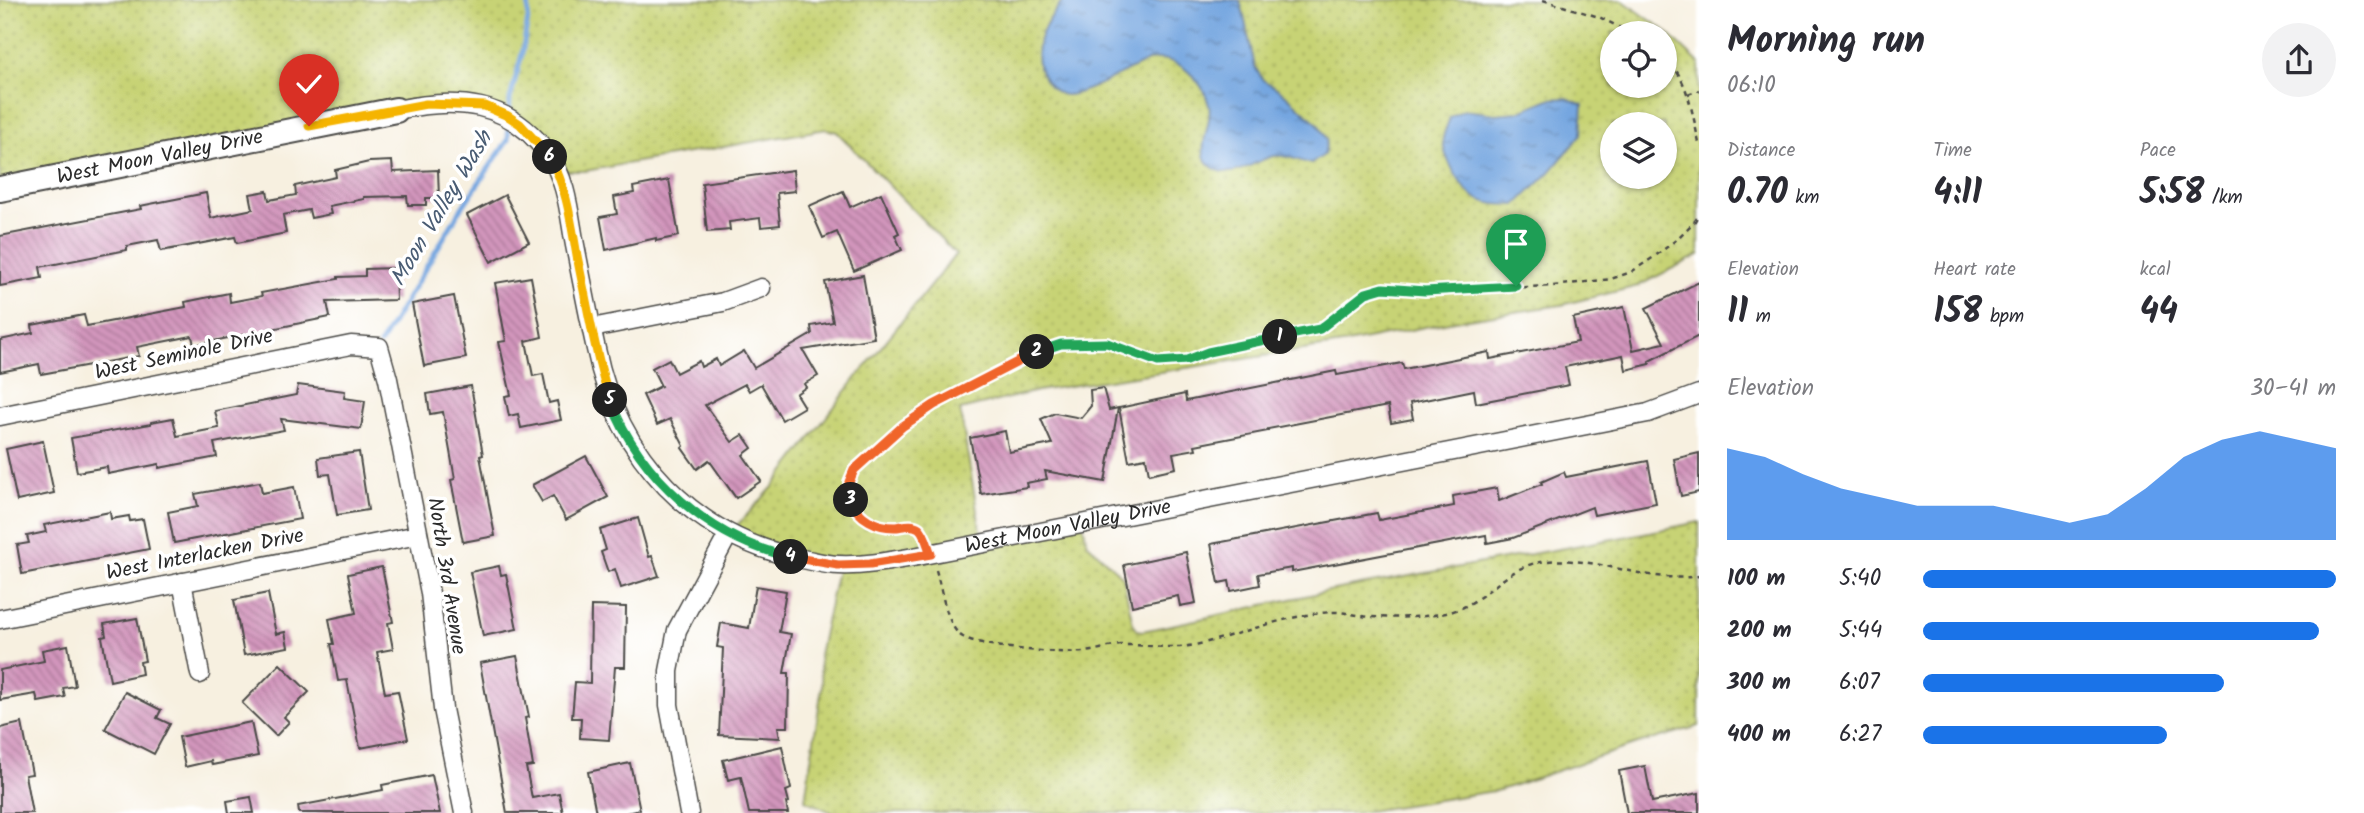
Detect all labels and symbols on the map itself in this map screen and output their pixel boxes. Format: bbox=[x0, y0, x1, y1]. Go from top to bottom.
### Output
pin bbox=[279, 54, 339, 126]
street label: West Moon Valley Drive bbox=[54, 120, 266, 194]
water label: Moon Valley Wash bbox=[381, 123, 504, 294]
pin: 6 bbox=[532, 140, 568, 174]
pin bbox=[1486, 214, 1546, 286]
street label: West Seminole Drive bbox=[92, 320, 277, 390]
pin: 1 bbox=[1262, 320, 1298, 354]
pin: 2 bbox=[1020, 334, 1054, 370]
pin: 5 bbox=[592, 382, 628, 418]
pin: 3 bbox=[834, 482, 868, 518]
street label: West Moon Valley Drive bbox=[962, 490, 1174, 563]
street label: North 3rd Avenue bbox=[417, 495, 475, 657]
street label: West Interlacken Drive bbox=[103, 520, 307, 590]
pin: 4 bbox=[774, 540, 808, 574]

